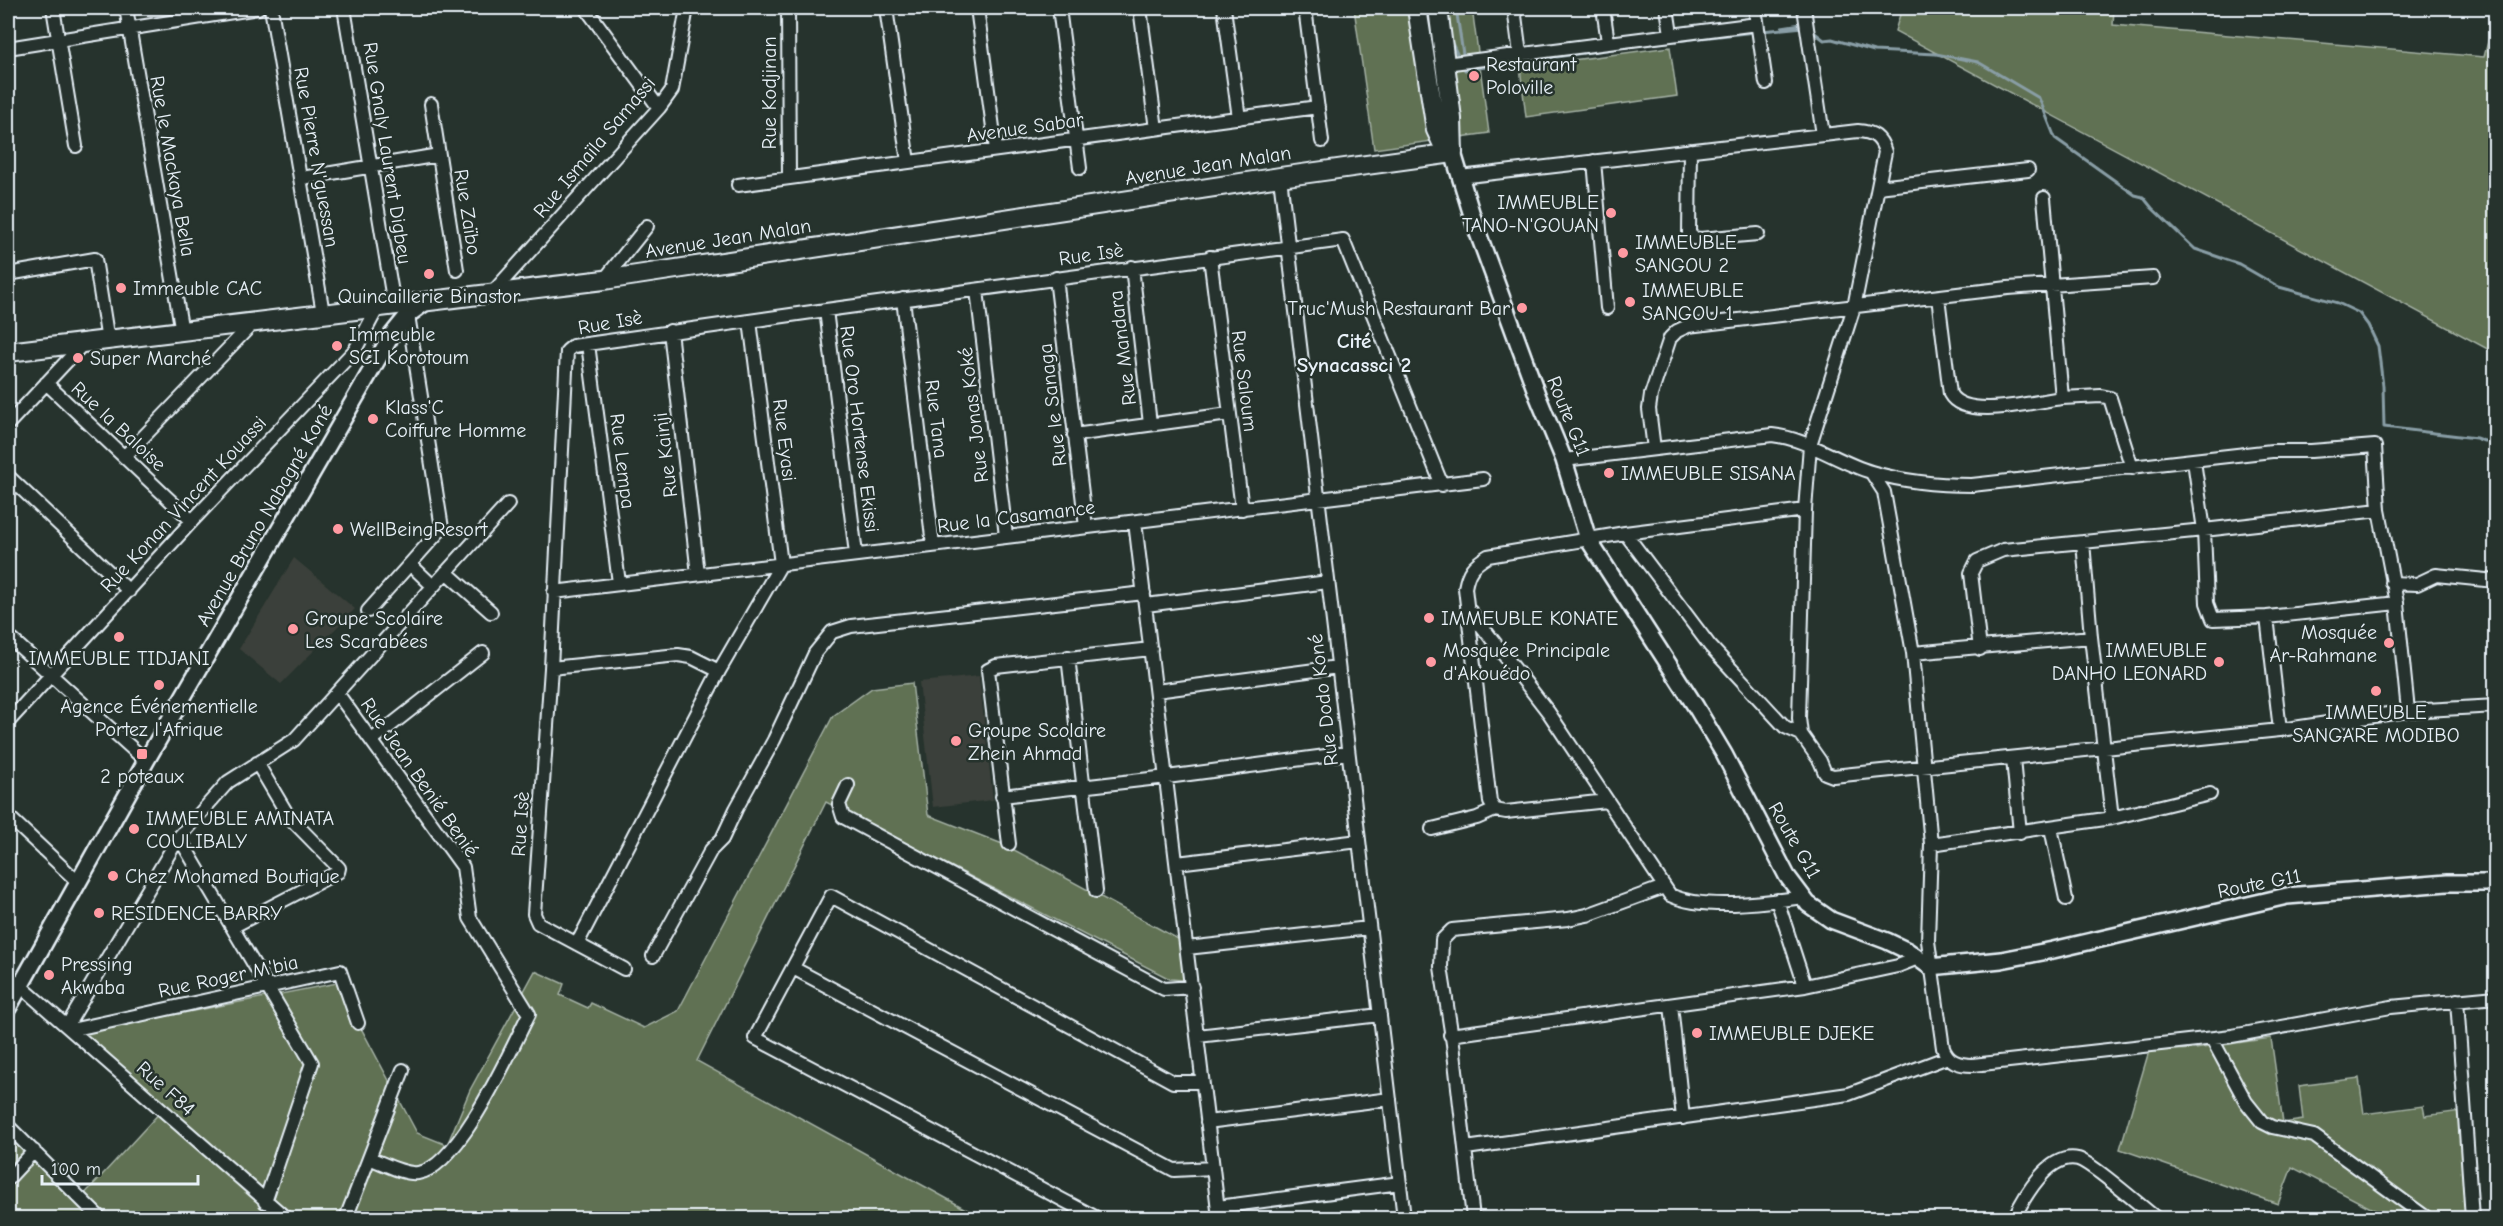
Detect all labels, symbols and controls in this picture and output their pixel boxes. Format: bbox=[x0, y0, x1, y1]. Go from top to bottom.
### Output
street label: Rue Kodjinan bbox=[758, 37, 781, 149]
street label: Rue Gnaly Laurent Digbeu bbox=[359, 40, 416, 266]
place label: Restaurant Poloville bbox=[1486, 53, 1578, 99]
street label: Rue Pierre N'guessan bbox=[289, 65, 344, 249]
marker: Restaurant Poloville bbox=[1467, 69, 1481, 83]
street label: Rue Ismaïla Samassi bbox=[529, 72, 660, 223]
street label: Rue le Mackaya Bella bbox=[145, 74, 200, 258]
street label: Avenue Sabar bbox=[965, 108, 1085, 147]
street label: Avenue Jean Malan bbox=[1123, 141, 1293, 190]
street label: Rue Zaïbo bbox=[449, 167, 486, 257]
place label: IMMEUBLE TANO-N'GOUAN bbox=[1462, 191, 1599, 237]
marker: IMMEUBLE TANO-N'GOUAN bbox=[1604, 206, 1618, 220]
street label: Avenue Jean Malan bbox=[643, 214, 813, 263]
place label: IMMEUBLE SANGOU 2 bbox=[1635, 231, 1737, 277]
street label: Rue Isè bbox=[1057, 239, 1125, 270]
marker: IMMEUBLE SANGOU 2 bbox=[1616, 246, 1630, 260]
marker: Quincaillerie Binastor bbox=[422, 267, 436, 281]
place label: Immeuble CAC bbox=[133, 277, 262, 300]
place label: IMMEUBLE SANGOU 1 bbox=[1642, 279, 1744, 325]
marker: Immeuble CAC bbox=[114, 281, 128, 295]
place label: Quincaillerie Binastor bbox=[338, 285, 520, 308]
street label: Rue Mandara bbox=[1104, 289, 1141, 407]
marker: IMMEUBLE SANGOU 1 bbox=[1623, 295, 1637, 309]
place label: Truc'Mush Restaurant Bar bbox=[1287, 297, 1510, 320]
marker: Truc'Mush Restaurant Bar bbox=[1515, 301, 1529, 315]
street label: Rue Isè bbox=[576, 306, 644, 339]
place label: Immeuble SCI Korotoum bbox=[349, 323, 469, 369]
street label: Rue Oro Hortense Ekissi bbox=[835, 324, 884, 534]
street label: Rue Saloum bbox=[1227, 329, 1262, 433]
district label: Cité Synacassci 2 bbox=[1297, 329, 1411, 377]
marker: Immeuble SCI Korotoum bbox=[330, 339, 344, 353]
street label: Rue le Sanaga bbox=[1034, 342, 1071, 468]
street label: Rue Jonas Koké bbox=[954, 346, 993, 484]
place label: Super Marché bbox=[90, 347, 211, 370]
marker: Super Marché bbox=[71, 351, 85, 365]
street label: Route G11 bbox=[1542, 373, 1595, 460]
street label: Rue la Baloise bbox=[67, 377, 171, 476]
street label: Rue Tana bbox=[920, 378, 953, 460]
place label: Klass'C Coiffure Homme bbox=[385, 396, 526, 442]
street label: Rue Eyasi bbox=[768, 398, 801, 483]
street label: Avenue Bruno Nabagné Koné bbox=[191, 400, 337, 630]
street label: Rue Konan Vincent Kouassi bbox=[96, 411, 271, 597]
street label: Rue Kainji bbox=[649, 411, 682, 499]
marker: Klass'C Coiffure Homme bbox=[366, 412, 380, 426]
street label: Rue Lempa bbox=[605, 412, 640, 510]
place label: IMMEUBLE SISANA bbox=[1621, 462, 1796, 485]
marker: IMMEUBLE SISANA bbox=[1602, 466, 1616, 480]
street label: Rue la Casamance bbox=[936, 495, 1096, 538]
place label: WellBeingResort bbox=[350, 518, 489, 541]
marker: WellBeingResort bbox=[331, 522, 345, 536]
place label: Groupe Scolaire Les Scarabées bbox=[305, 607, 443, 653]
place label: IMMEUBLE KONATE bbox=[1441, 607, 1618, 630]
marker: IMMEUBLE KONATE bbox=[1422, 611, 1436, 625]
place label: Mosquée Ar-Rahmane bbox=[2270, 621, 2377, 667]
marker: Groupe Scolaire Les Scarabées bbox=[286, 622, 300, 636]
marker: IMMEUBLE TIDJANI bbox=[112, 630, 126, 644]
street label: Rue Dodo Koné bbox=[1304, 633, 1343, 767]
marker: Mosquée Ar-Rahmane bbox=[2382, 636, 2396, 650]
place label: Mosquée Principale d'Akouédo bbox=[1443, 639, 1610, 685]
place label: IMMEUBLE DANHO LEONARD bbox=[2052, 639, 2207, 685]
place label: IMMEUBLE TIDJANI bbox=[29, 647, 210, 670]
marker: Mosquée Principale d'Akouédo bbox=[1424, 655, 1438, 669]
marker: IMMEUBLE DANHO LEONARD bbox=[2212, 655, 2226, 669]
marker: Agence Événementielle Portez l'Afrique bbox=[152, 678, 166, 692]
marker: IMMEUBLE SANGARE MODIBO bbox=[2369, 684, 2383, 698]
street label: Rue Jean Benié Benié bbox=[356, 693, 483, 861]
place label: Agence Événementielle Portez l'Afrique bbox=[60, 695, 258, 741]
place label: IMMEUBLE SANGARE MODIBO bbox=[2292, 701, 2460, 747]
place label: Groupe Scolaire Zhein Ahmad bbox=[968, 719, 1106, 765]
marker: Groupe Scolaire Zhein Ahmad bbox=[949, 734, 963, 748]
marker: 2 poteaux bbox=[135, 747, 149, 761]
place label: 2 poteaux bbox=[100, 765, 184, 788]
street label: Rue Isè bbox=[507, 791, 534, 857]
street label: Route G11 bbox=[1763, 798, 1826, 883]
place label: IMMEUBLE AMINATA COULIBALY bbox=[146, 807, 335, 853]
marker: IMMEUBLE AMINATA COULIBALY bbox=[127, 822, 141, 836]
street label: Route G11 bbox=[2215, 864, 2303, 903]
place label: Chez Mohamed Boutique bbox=[125, 865, 340, 888]
marker: Chez Mohamed Boutique bbox=[106, 869, 120, 883]
place label: RESIDENCE BARRY bbox=[111, 902, 283, 925]
marker: RESIDENCE BARRY bbox=[92, 906, 106, 920]
street label: Rue Roger M'bia bbox=[156, 950, 300, 1003]
place label: Pressing Akwaba bbox=[61, 953, 133, 999]
marker: Pressing Akwaba bbox=[42, 968, 56, 982]
place label: IMMEUBLE DJEKE bbox=[1709, 1022, 1874, 1045]
marker: IMMEUBLE DJEKE bbox=[1690, 1026, 1704, 1040]
street label: Rue F84 bbox=[132, 1056, 200, 1120]
scale bar bbox=[42, 1148, 198, 1186]
text: 100 m bbox=[51, 1159, 101, 1180]

